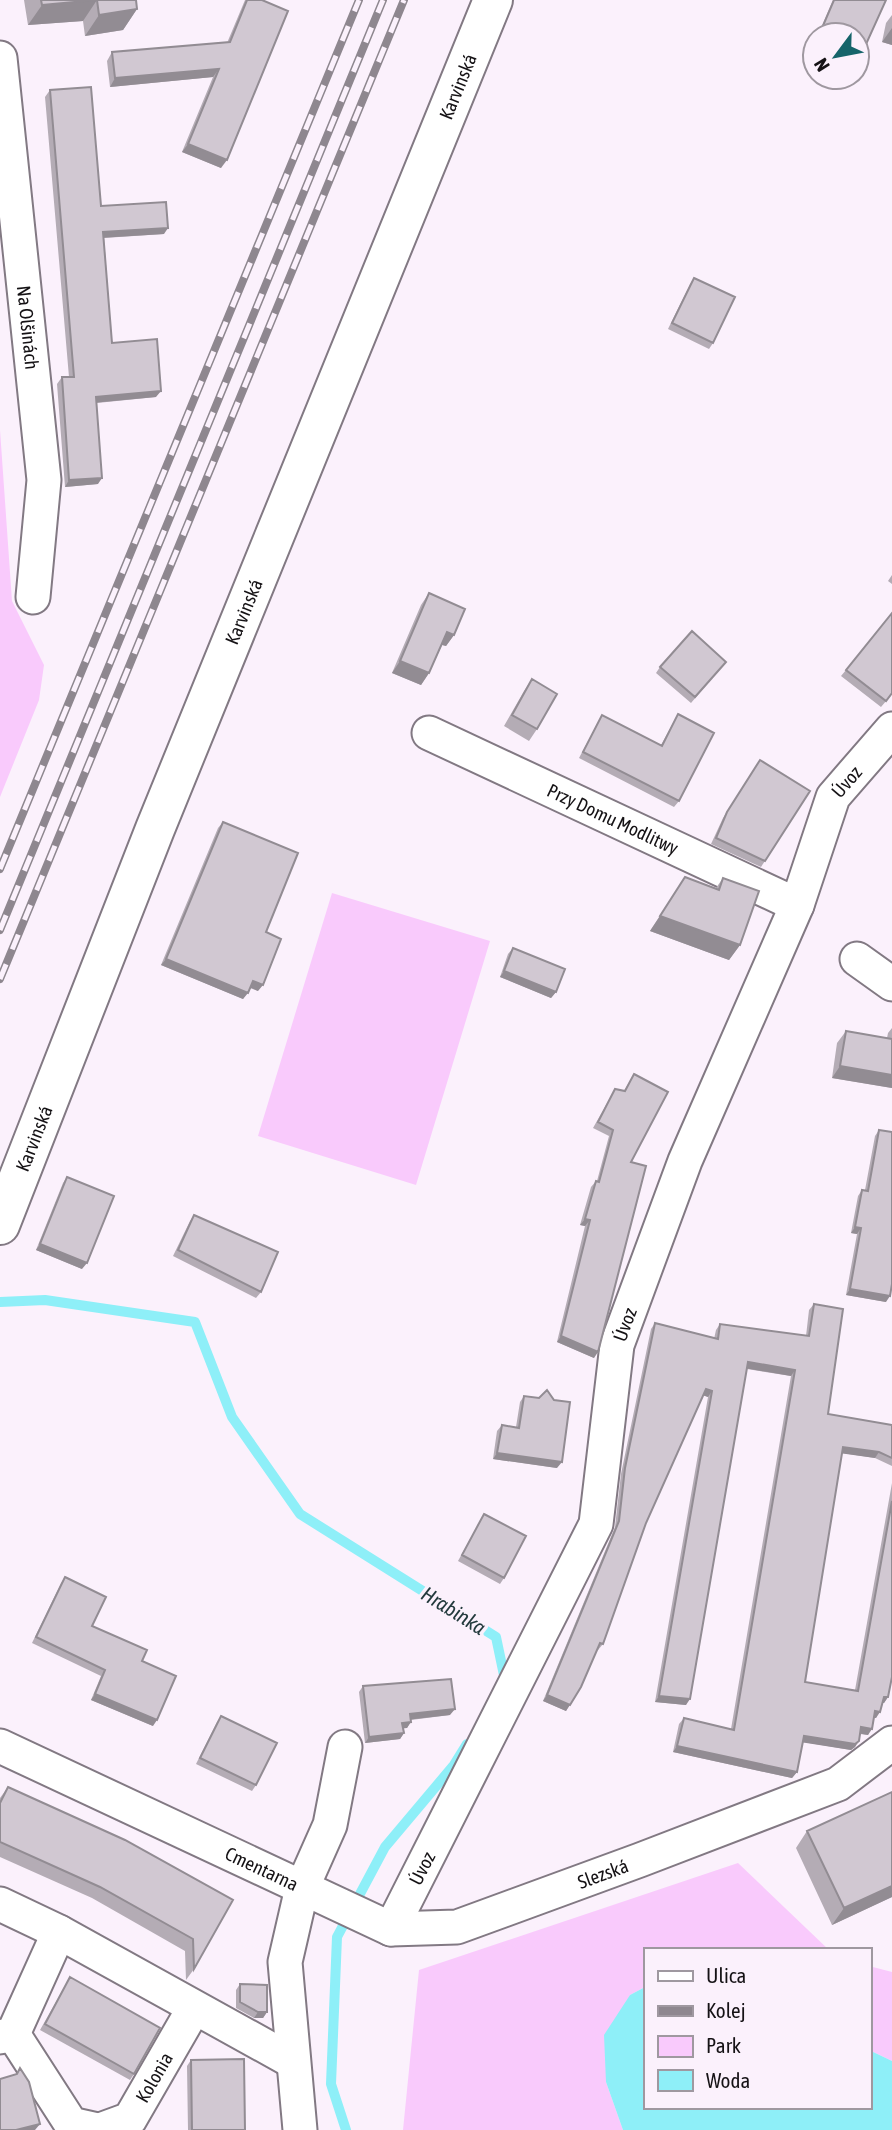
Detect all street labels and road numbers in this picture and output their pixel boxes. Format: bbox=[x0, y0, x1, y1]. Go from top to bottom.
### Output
street label: Karvinská bbox=[435, 51, 481, 123]
street label: Na Olšinách bbox=[13, 285, 43, 371]
street label: Karvinská bbox=[220, 576, 267, 648]
street label: Úvoz bbox=[827, 761, 866, 802]
street label: Przy Domu Modlitwy bbox=[544, 779, 682, 859]
street label: Karvinská bbox=[11, 1102, 57, 1174]
street label: Úvoz bbox=[608, 1304, 641, 1344]
street label: Cmentarna bbox=[222, 1842, 302, 1895]
street label: Úvoz bbox=[404, 1848, 439, 1889]
street label: Slezská bbox=[574, 1854, 631, 1893]
street label: Kolonia bbox=[131, 2048, 177, 2106]

